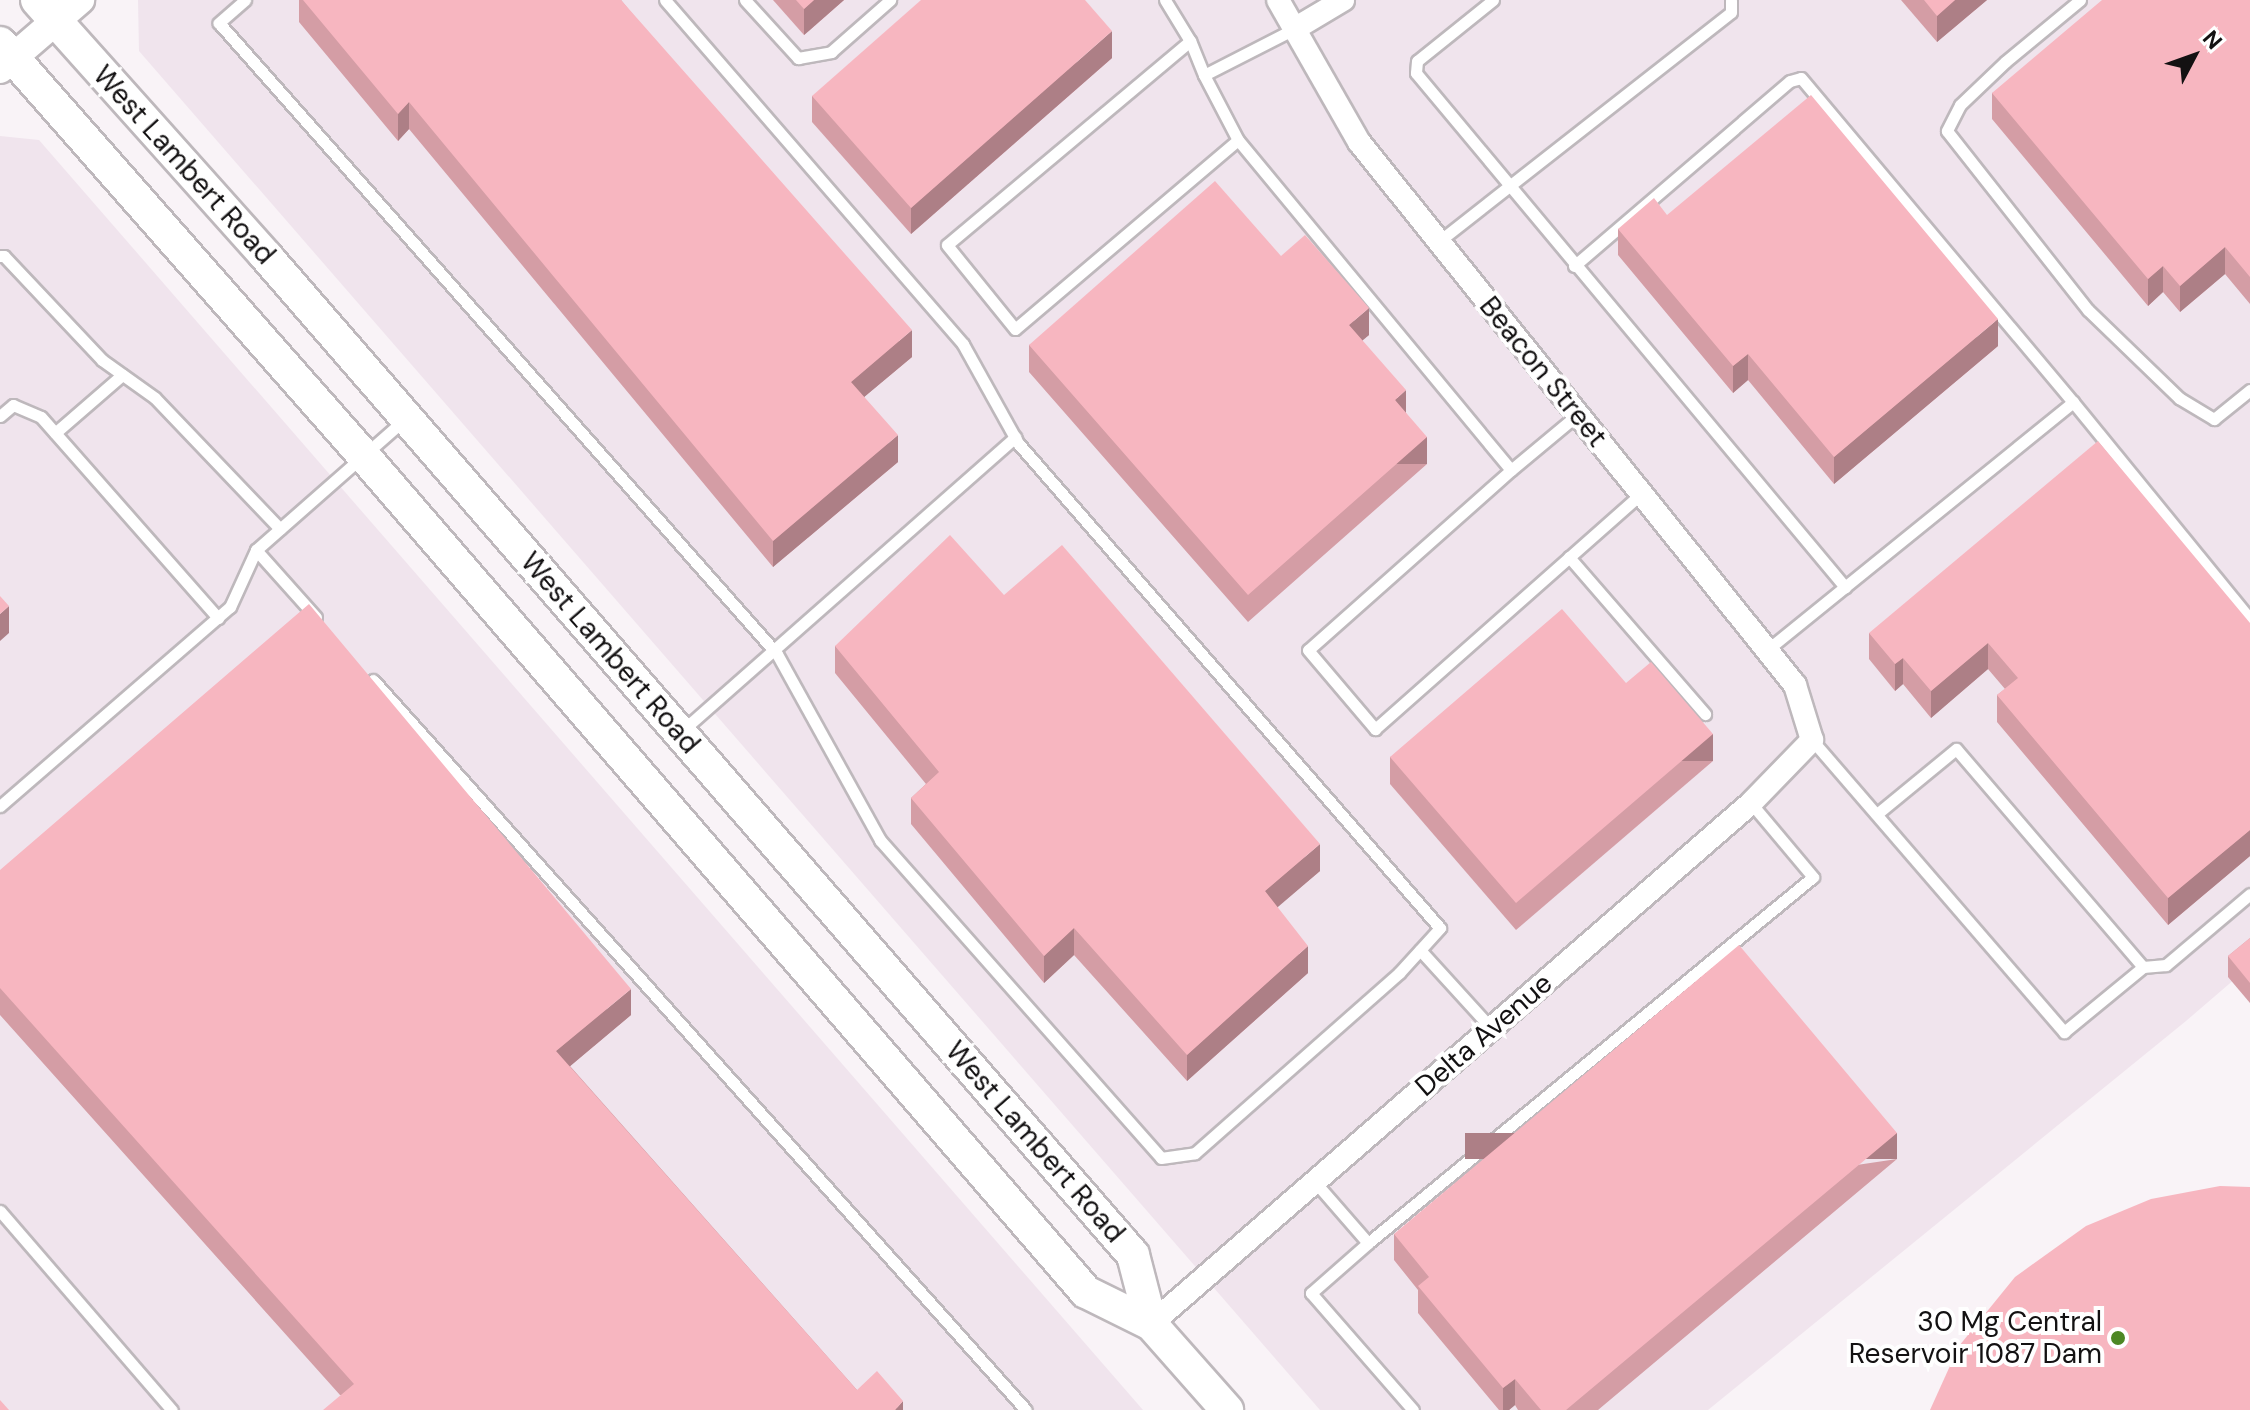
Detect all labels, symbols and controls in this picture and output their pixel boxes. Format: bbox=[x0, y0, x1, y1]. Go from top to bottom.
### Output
north arrow bbox=[2154, 16, 2234, 96]
text: N bbox=[2196, 24, 2229, 55]
street label: West Lambert Road bbox=[86, 59, 282, 271]
street label: Beacon Street bbox=[1472, 290, 1614, 454]
street label: West Lambert Road bbox=[513, 545, 707, 761]
street label: Delta Avenue bbox=[1409, 966, 1559, 1104]
street label: West Lambert Road bbox=[938, 1034, 1132, 1250]
place label: 30 Mg Central Reservoir 1087 Dam bbox=[1849, 1305, 2102, 1371]
marker: 30 Mg Central Reservoir 1087 Dam bbox=[2109, 1329, 2127, 1347]

